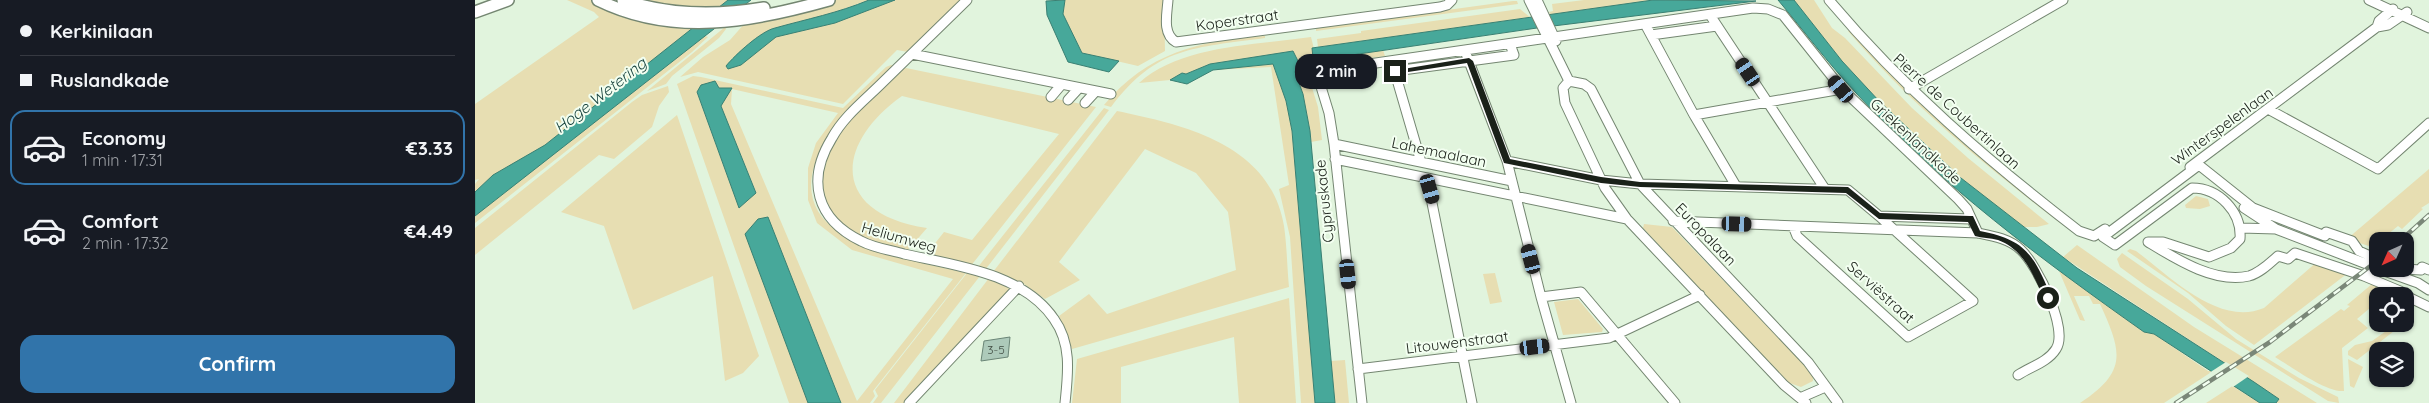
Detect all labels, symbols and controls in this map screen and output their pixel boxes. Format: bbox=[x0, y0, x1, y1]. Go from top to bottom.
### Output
street label: Koperstraat bbox=[1194, 5, 1280, 35]
text: Kerkinilaan bbox=[50, 19, 153, 43]
street label: Pierre de Coubertinlaan bbox=[1890, 49, 2024, 173]
water label: Hoge Wetering bbox=[550, 52, 651, 137]
callout: 2 min bbox=[1295, 54, 1377, 88]
car bbox=[1733, 55, 1762, 89]
route end bbox=[1384, 60, 1406, 82]
text: 2 min bbox=[1315, 61, 1357, 81]
text: Ruslandkade bbox=[50, 68, 169, 92]
car bbox=[1825, 73, 1856, 105]
street label: Winterspelenlaan bbox=[2167, 83, 2277, 169]
street label: Griekenlandkade bbox=[1866, 94, 1966, 188]
icon: car bbox=[22, 125, 67, 170]
text: Economy bbox=[82, 126, 166, 150]
street label: Lahemaalaan bbox=[1390, 133, 1488, 171]
text: €3.33 bbox=[406, 136, 453, 160]
text: 1 min · 17:31 bbox=[82, 150, 163, 170]
street label: Cypruskade bbox=[1310, 159, 1338, 243]
car bbox=[1418, 173, 1441, 205]
street label: Europalaan bbox=[1671, 199, 1741, 269]
icon: car bbox=[22, 208, 67, 253]
text: Comfort bbox=[82, 209, 159, 233]
car bbox=[1721, 216, 1752, 232]
street label: Heliumweg bbox=[859, 217, 939, 257]
text: €4.49 bbox=[404, 219, 453, 243]
north arrow bbox=[2369, 232, 2414, 278]
map controls bbox=[2369, 232, 2414, 387]
text: 2 min · 17:32 bbox=[82, 233, 169, 253]
car bbox=[1519, 243, 1542, 275]
street label: Serviëstraat bbox=[1843, 257, 1919, 327]
car bbox=[1338, 258, 1357, 290]
route start bbox=[2037, 287, 2059, 309]
button: locate bbox=[2369, 287, 2414, 332]
street label: Litouwenstraat bbox=[1405, 326, 1509, 358]
button: Confirm bbox=[20, 335, 455, 393]
car bbox=[1519, 338, 1550, 356]
house number: 3-5 bbox=[987, 342, 1005, 357]
button: layers bbox=[2369, 342, 2414, 387]

